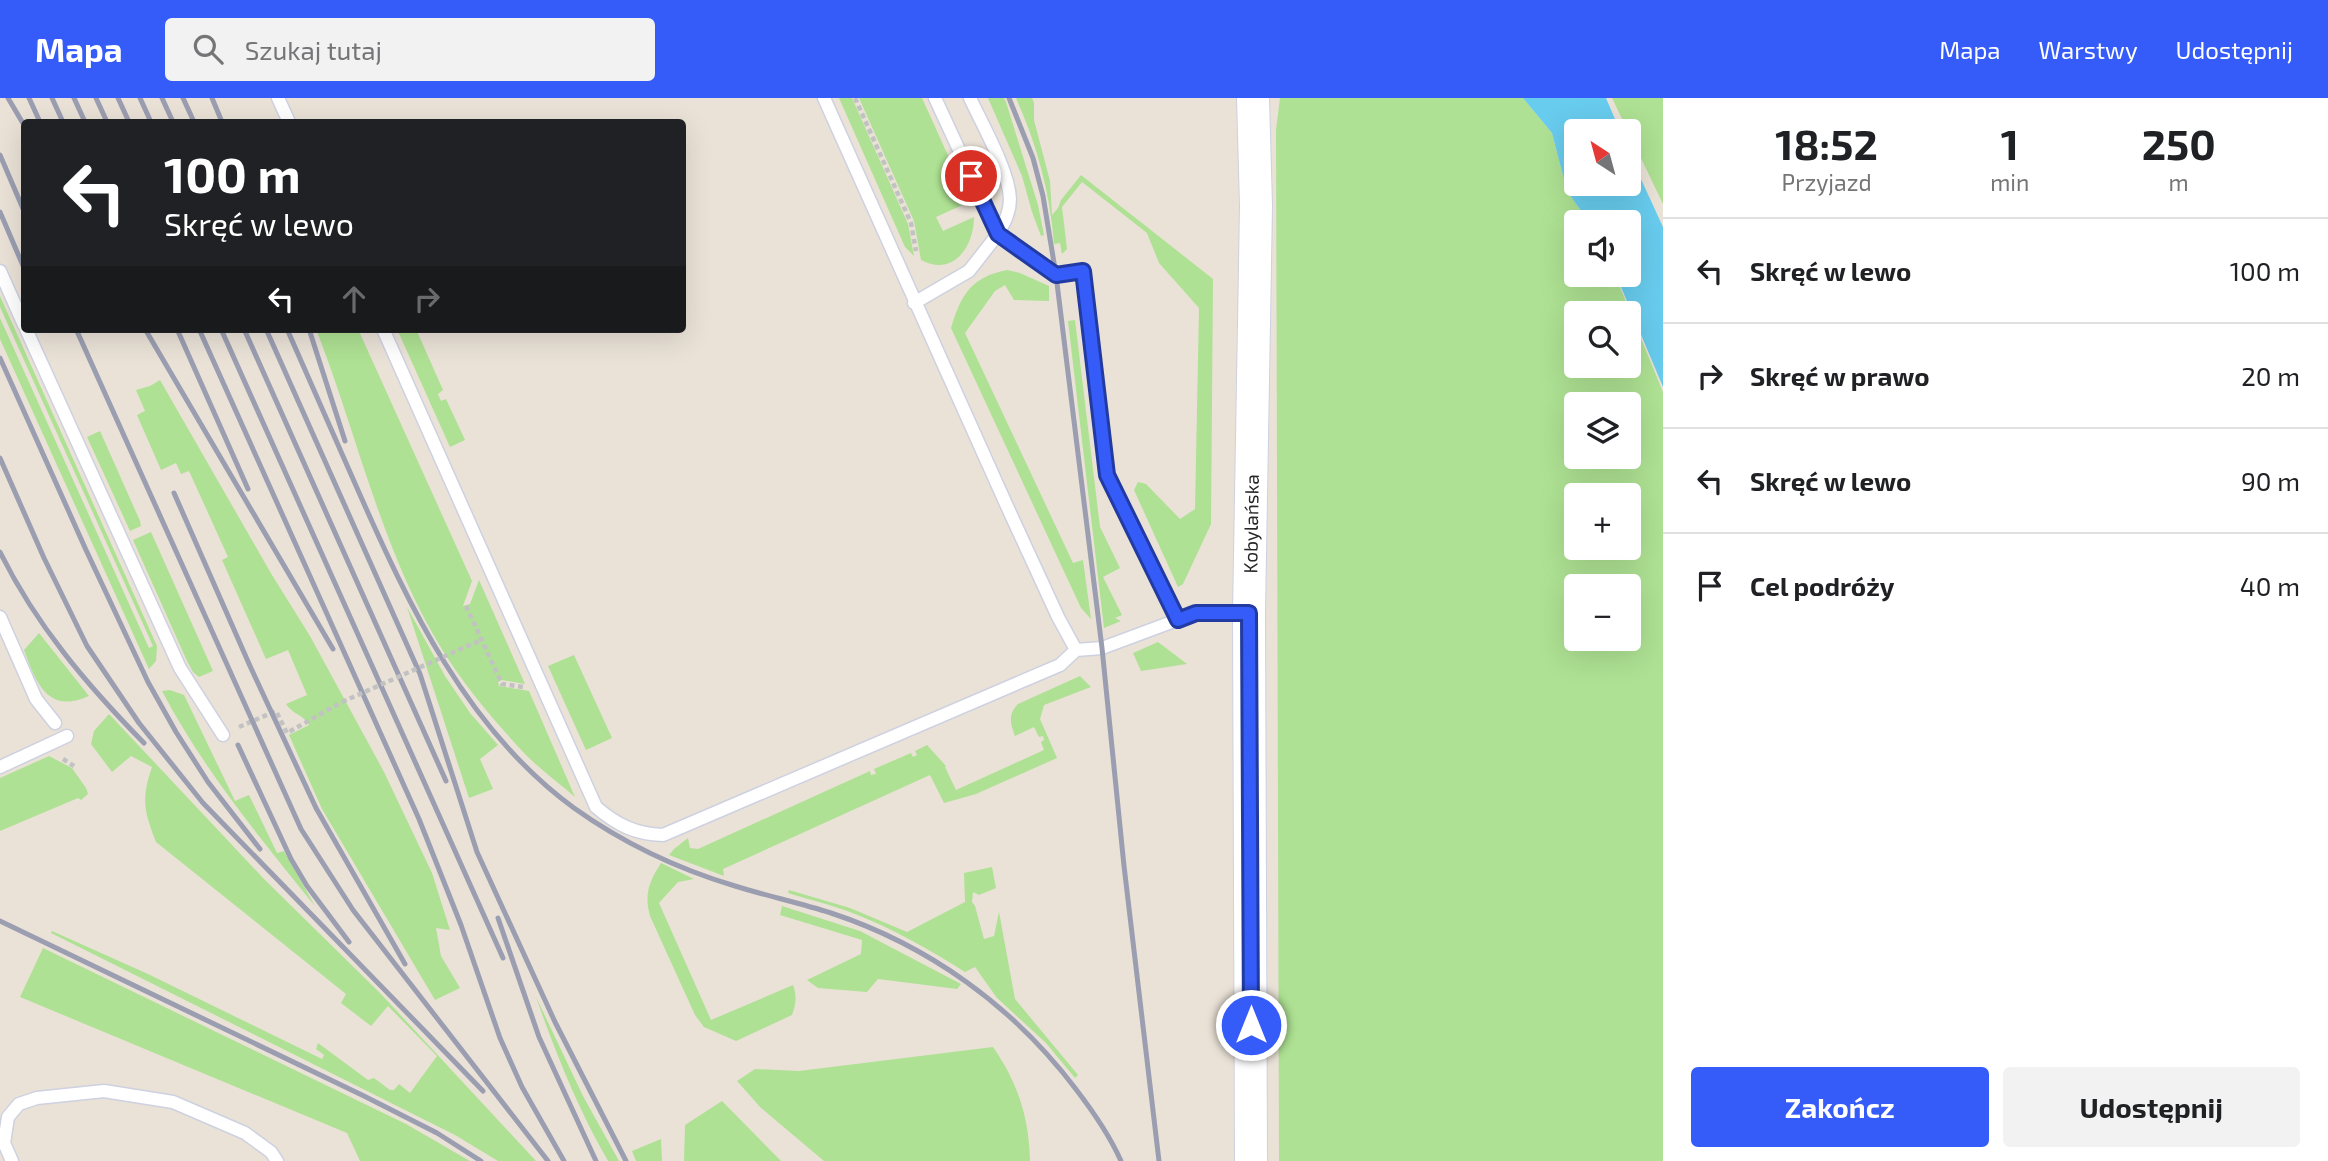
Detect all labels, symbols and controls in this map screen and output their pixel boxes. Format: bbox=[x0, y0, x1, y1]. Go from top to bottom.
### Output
search box bbox=[165, 18, 655, 81]
text: Mapa bbox=[35, 29, 123, 69]
icon: search bbox=[189, 30, 227, 68]
text: Szukaj tutaj bbox=[245, 34, 382, 65]
text: Mapa bbox=[1939, 35, 2001, 64]
text: Warstwy bbox=[2039, 35, 2138, 64]
text: Udostępnij bbox=[2176, 35, 2293, 64]
text: 18:52 bbox=[1775, 118, 1878, 168]
text: 1 bbox=[2001, 118, 2019, 168]
text: 250 bbox=[2142, 118, 2216, 168]
north arrow bbox=[1564, 119, 1642, 196]
map controls bbox=[1564, 119, 1641, 651]
text: 100 m bbox=[164, 144, 301, 203]
pin bbox=[941, 146, 1001, 206]
icon: left bbox=[49, 147, 140, 238]
icon: arrive bbox=[952, 157, 990, 195]
text: Przyjazd bbox=[1782, 168, 1872, 196]
text: min bbox=[1990, 168, 2029, 196]
text: m bbox=[2169, 168, 2189, 196]
text: Skręć w lewo bbox=[164, 204, 354, 242]
button: sound bbox=[1564, 210, 1641, 287]
icon: left bbox=[1691, 252, 1729, 290]
text: Skręć w lewo bbox=[1750, 255, 1911, 286]
text: 100 m bbox=[2230, 255, 2300, 286]
icon: left bbox=[262, 280, 300, 318]
icon: ahead bbox=[335, 280, 373, 318]
icon: right bbox=[408, 280, 446, 318]
button: search bbox=[1564, 301, 1641, 378]
icon: right bbox=[1691, 357, 1729, 395]
text: Skręć w prawo bbox=[1750, 360, 1930, 391]
text: 20 m bbox=[2241, 360, 2300, 391]
button: layers bbox=[1564, 392, 1641, 469]
icon: left bbox=[1691, 462, 1729, 500]
text: Skręć w lewo bbox=[1750, 465, 1911, 496]
text: 90 m bbox=[2241, 465, 2300, 496]
street label: Kobylańska bbox=[1238, 474, 1263, 574]
button: + bbox=[1564, 483, 1641, 560]
icon: arrive bbox=[1691, 567, 1729, 605]
text: Cel podróży bbox=[1750, 570, 1895, 601]
text: 40 m bbox=[2240, 570, 2300, 601]
button: − bbox=[1564, 574, 1641, 651]
position arrow bbox=[1214, 988, 1288, 1062]
button: Zakończ bbox=[1691, 1067, 1989, 1147]
button: Udostępnij bbox=[2003, 1067, 2300, 1147]

